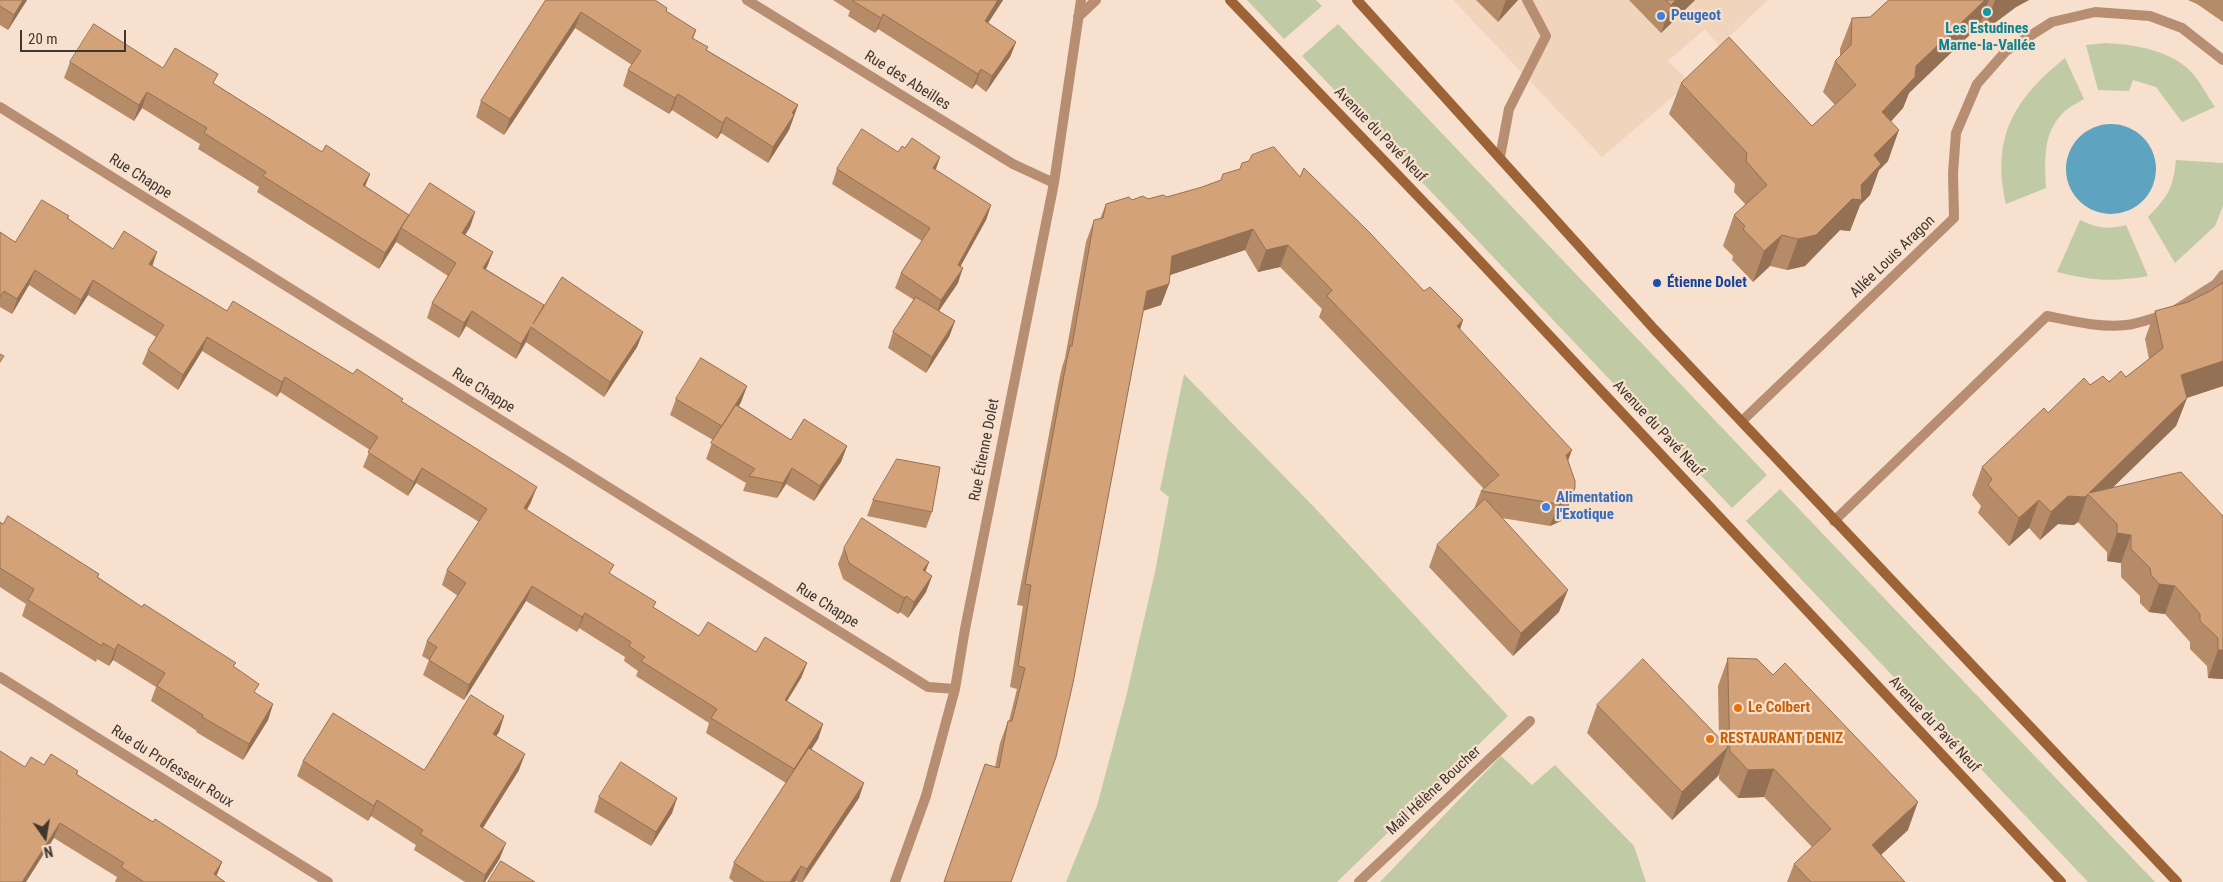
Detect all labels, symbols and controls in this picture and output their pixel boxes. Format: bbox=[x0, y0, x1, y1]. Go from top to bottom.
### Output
marker: Les Estudines Marne-la-Vallée bbox=[1981, 6, 1993, 18]
place label: Peugeot bbox=[1671, 7, 1721, 25]
marker: Peugeot bbox=[1655, 10, 1667, 22]
scale bar bbox=[22, 20, 129, 52]
place label: Les Estudines Marne-la-Vallée bbox=[1939, 20, 2035, 55]
text: 20 m bbox=[28, 30, 58, 48]
street label: Rue des Abeilles bbox=[861, 47, 953, 115]
street label: Avenue du Pavé Neuf bbox=[1330, 84, 1430, 186]
street label: Rue Chappe bbox=[105, 151, 175, 203]
street label: Allée Louis Aragon bbox=[1847, 212, 1939, 302]
place label: Étienne Dolet bbox=[1667, 274, 1747, 292]
marker: Étienne Dolet bbox=[1651, 277, 1663, 289]
street label: Rue Chappe bbox=[448, 365, 518, 417]
street label: Avenue du Pavé Neuf bbox=[1609, 377, 1707, 481]
street label: Rue Étienne Dolet bbox=[966, 397, 1004, 503]
place label: Alimentation l'Exotique bbox=[1556, 489, 1633, 524]
marker: Alimentation l'Exotique bbox=[1540, 501, 1552, 513]
street label: Rue Chappe bbox=[792, 580, 862, 632]
street label: Avenue du Pavé Neuf bbox=[1885, 673, 1983, 777]
place label: Le Colbert bbox=[1748, 699, 1810, 717]
marker: Le Colbert bbox=[1732, 702, 1744, 714]
street label: Rue du Professeur Roux bbox=[107, 722, 237, 812]
place label: RESTAURANT DENIZ bbox=[1720, 730, 1843, 748]
marker: RESTAURANT DENIZ bbox=[1704, 733, 1716, 745]
street label: Mail Hélène Boucher bbox=[1383, 743, 1485, 839]
north arrow bbox=[20, 812, 70, 862]
text: N bbox=[42, 843, 54, 860]

